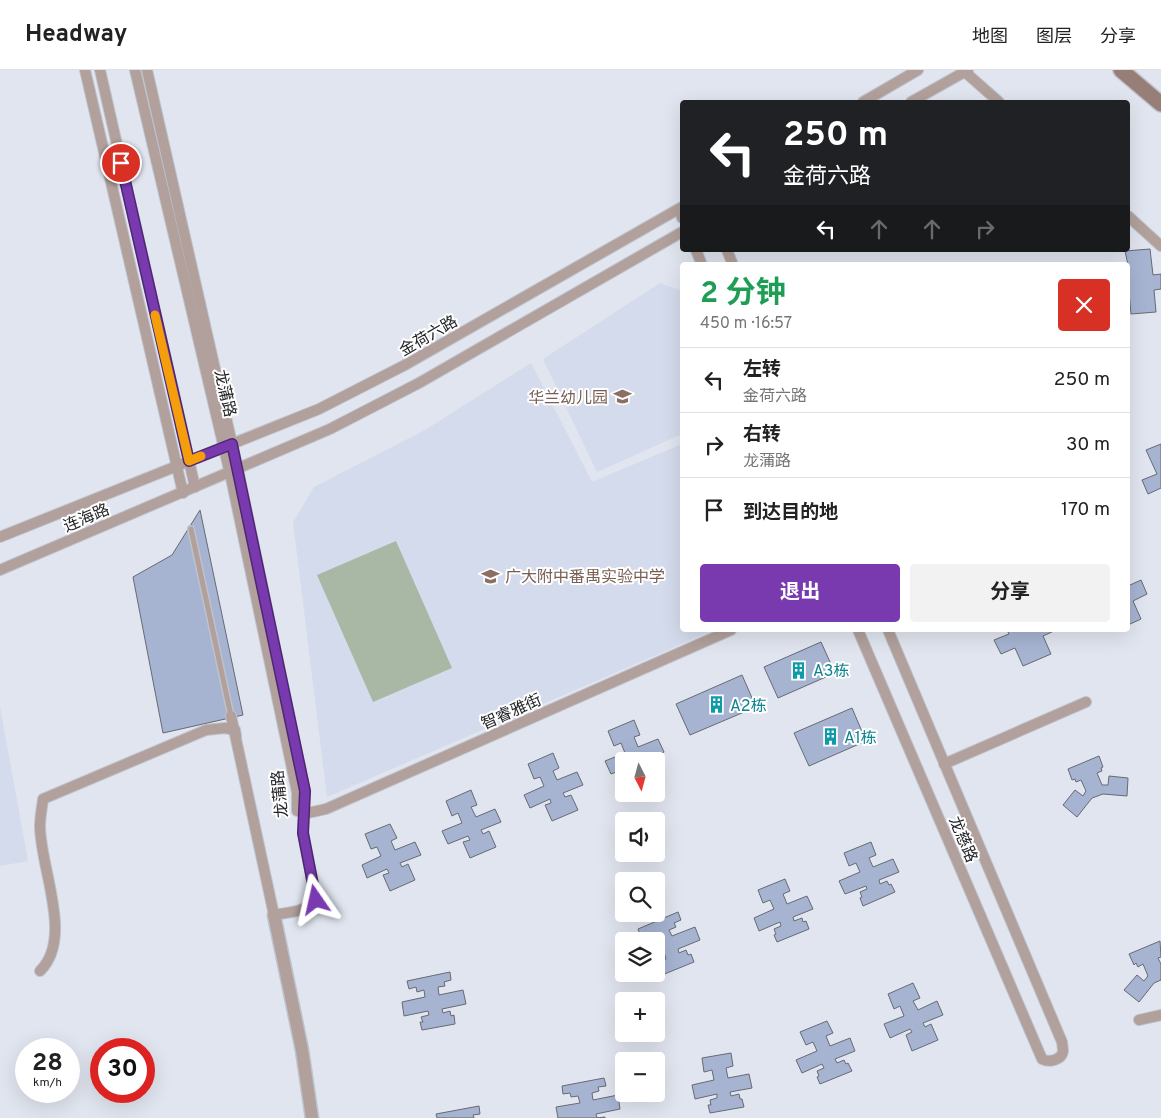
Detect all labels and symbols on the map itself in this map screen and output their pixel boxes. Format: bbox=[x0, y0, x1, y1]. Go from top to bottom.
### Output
pin bbox=[100, 142, 142, 184]
street label: 金荷六路 bbox=[396, 312, 462, 361]
street label: 龙蒲路 bbox=[209, 368, 239, 419]
school or university icon: 华兰幼儿园 bbox=[612, 387, 632, 407]
place label: 华兰幼儿园 bbox=[528, 389, 608, 409]
street label: 连海路 bbox=[61, 500, 113, 537]
school or university icon: 广大附中番禺实验中学 bbox=[481, 566, 501, 586]
place label: 广大附中番禺实验中学 bbox=[505, 568, 665, 588]
building icon: A3栋 bbox=[789, 660, 809, 680]
place label: A3栋 bbox=[813, 662, 850, 682]
street label: 智睿雅街 bbox=[479, 691, 545, 735]
building icon: A2栋 bbox=[706, 695, 726, 715]
place label: A2栋 bbox=[730, 697, 767, 717]
building icon: A1栋 bbox=[820, 727, 840, 747]
place label: A1栋 bbox=[844, 729, 877, 749]
north arrow bbox=[615, 752, 665, 802]
street label: 龙蒲路 bbox=[269, 769, 293, 819]
street label: 龙慈路 bbox=[944, 814, 981, 866]
position arrow bbox=[289, 873, 341, 925]
speed limit sign: 30 bbox=[90, 1038, 155, 1103]

